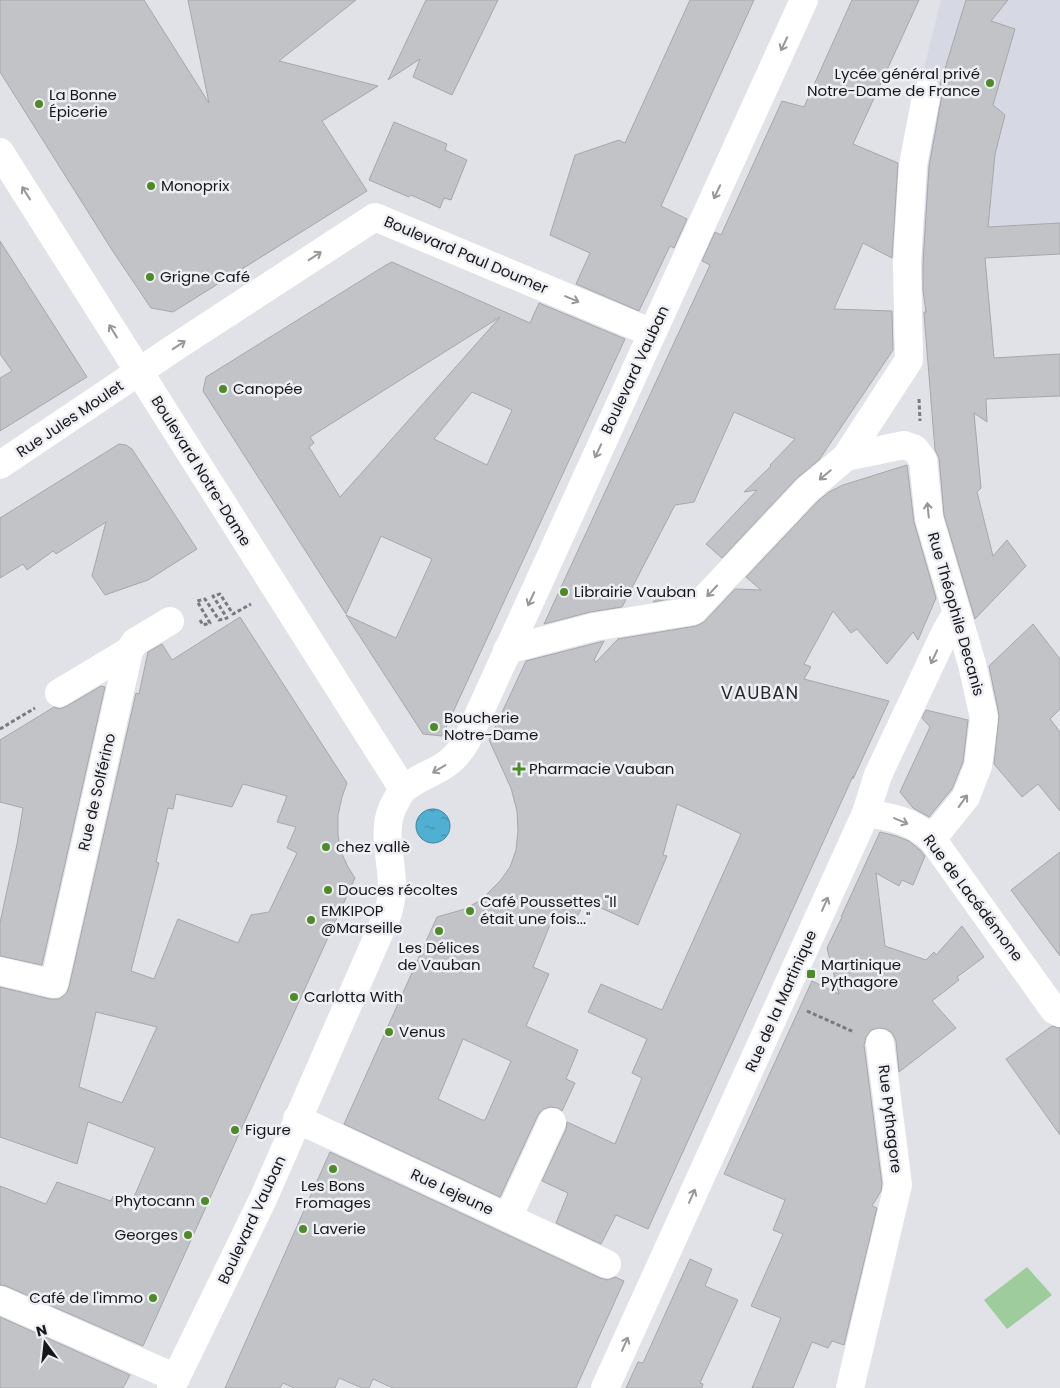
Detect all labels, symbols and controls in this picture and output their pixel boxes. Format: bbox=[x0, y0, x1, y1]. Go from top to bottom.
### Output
one-way arrow bbox=[779, 36, 789, 51]
place label: Lycée général privé Notre-Dame de France bbox=[807, 63, 980, 101]
marker: Lycée général privé Notre-Dame de France bbox=[984, 77, 996, 89]
place label: La Bonne Épicerie bbox=[49, 84, 117, 122]
marker: La Bonne Épicerie bbox=[33, 98, 45, 110]
place label: Monoprix bbox=[161, 175, 229, 196]
marker: Monoprix bbox=[145, 180, 157, 192]
one-way arrow bbox=[711, 184, 721, 199]
one-way arrow bbox=[21, 187, 31, 201]
street label: Boulevard Paul Doumer bbox=[381, 210, 552, 299]
one-way arrow bbox=[308, 251, 322, 261]
place label: Grigne Café bbox=[160, 266, 250, 287]
marker: Grigne Café bbox=[144, 271, 156, 283]
one-way arrow bbox=[564, 295, 579, 305]
street label: Boulevard Vauban bbox=[596, 302, 674, 437]
one-way arrow bbox=[108, 324, 118, 338]
one-way arrow bbox=[172, 339, 186, 349]
street label: Rue Jules Moulet bbox=[12, 375, 127, 462]
place label: Canopée bbox=[233, 378, 303, 399]
marker: Canopée bbox=[217, 383, 229, 395]
street label: Boulevard Notre-Dame bbox=[146, 391, 256, 550]
one-way arrow bbox=[593, 443, 603, 458]
one-way arrow bbox=[818, 469, 831, 480]
one-way arrow bbox=[923, 502, 933, 518]
street label: Rue Théophile Decanis bbox=[923, 530, 990, 698]
place label: Librairie Vauban bbox=[574, 581, 696, 602]
one-way arrow bbox=[706, 585, 718, 598]
marker: Librairie Vauban bbox=[558, 586, 570, 598]
one-way arrow bbox=[525, 591, 535, 606]
one-way arrow bbox=[929, 649, 939, 664]
district label: VAUBAN bbox=[721, 680, 799, 705]
place label: Boucherie Notre-Dame bbox=[444, 707, 538, 745]
marker: Boucherie Notre-Dame bbox=[428, 721, 440, 733]
street label: Rue de Solférino bbox=[73, 731, 120, 853]
place label: Pharmacie Vauban bbox=[529, 758, 674, 779]
marker: Pharmacie Vauban bbox=[513, 763, 525, 775]
one-way arrow bbox=[432, 765, 446, 775]
one-way arrow bbox=[958, 794, 968, 808]
one-way arrow bbox=[893, 816, 908, 826]
street label: Rue de Lacédémone bbox=[919, 830, 1028, 965]
place label: chez vallè bbox=[336, 836, 410, 857]
marker: chez vallè bbox=[320, 841, 332, 853]
place label: Douces récoltes bbox=[338, 879, 458, 900]
marker: Douces récoltes bbox=[322, 884, 334, 896]
place label: Café Poussettes "Il était une fois..." bbox=[480, 891, 617, 929]
one-way arrow bbox=[820, 897, 830, 912]
place label: EMKIPOP @Marseille bbox=[321, 900, 402, 938]
marker: Café Poussettes "Il était une fois..." bbox=[464, 905, 476, 917]
marker: EMKIPOP @Marseille bbox=[305, 914, 317, 926]
marker: Les Délices de Vauban bbox=[433, 925, 445, 937]
street label: Rue de la Martinique bbox=[740, 926, 821, 1075]
place label: Les Délices de Vauban bbox=[397, 937, 481, 975]
place label: Martinique Pythagore bbox=[821, 954, 901, 992]
marker: Martinique Pythagore bbox=[805, 968, 817, 980]
place label: Carlotta With bbox=[304, 986, 403, 1007]
marker: Carlotta With bbox=[288, 991, 300, 1003]
place label: Venus bbox=[399, 1021, 446, 1042]
marker: Venus bbox=[383, 1026, 395, 1038]
street label: Rue Pythagore bbox=[873, 1064, 908, 1174]
place label: Figure bbox=[245, 1119, 291, 1140]
marker: Figure bbox=[229, 1124, 241, 1136]
street label: Boulevard Vauban bbox=[213, 1152, 291, 1287]
marker: Les Bons Fromages bbox=[327, 1163, 339, 1175]
street label: Rue Lejeune bbox=[407, 1163, 497, 1220]
place label: Les Bons Fromages bbox=[295, 1175, 371, 1213]
one-way arrow bbox=[688, 1189, 698, 1204]
place label: Phytocann bbox=[115, 1190, 195, 1211]
marker: Phytocann bbox=[199, 1195, 211, 1207]
place label: Laverie bbox=[313, 1218, 366, 1239]
marker: Laverie bbox=[297, 1223, 309, 1235]
place label: Georges bbox=[115, 1224, 178, 1245]
marker: Georges bbox=[182, 1229, 194, 1241]
place label: Café de l'immo bbox=[29, 1287, 143, 1308]
marker: Café de l'immo bbox=[147, 1292, 159, 1304]
north arrow bbox=[20, 1318, 70, 1368]
text: N bbox=[34, 1319, 49, 1341]
one-way arrow bbox=[620, 1337, 630, 1352]

